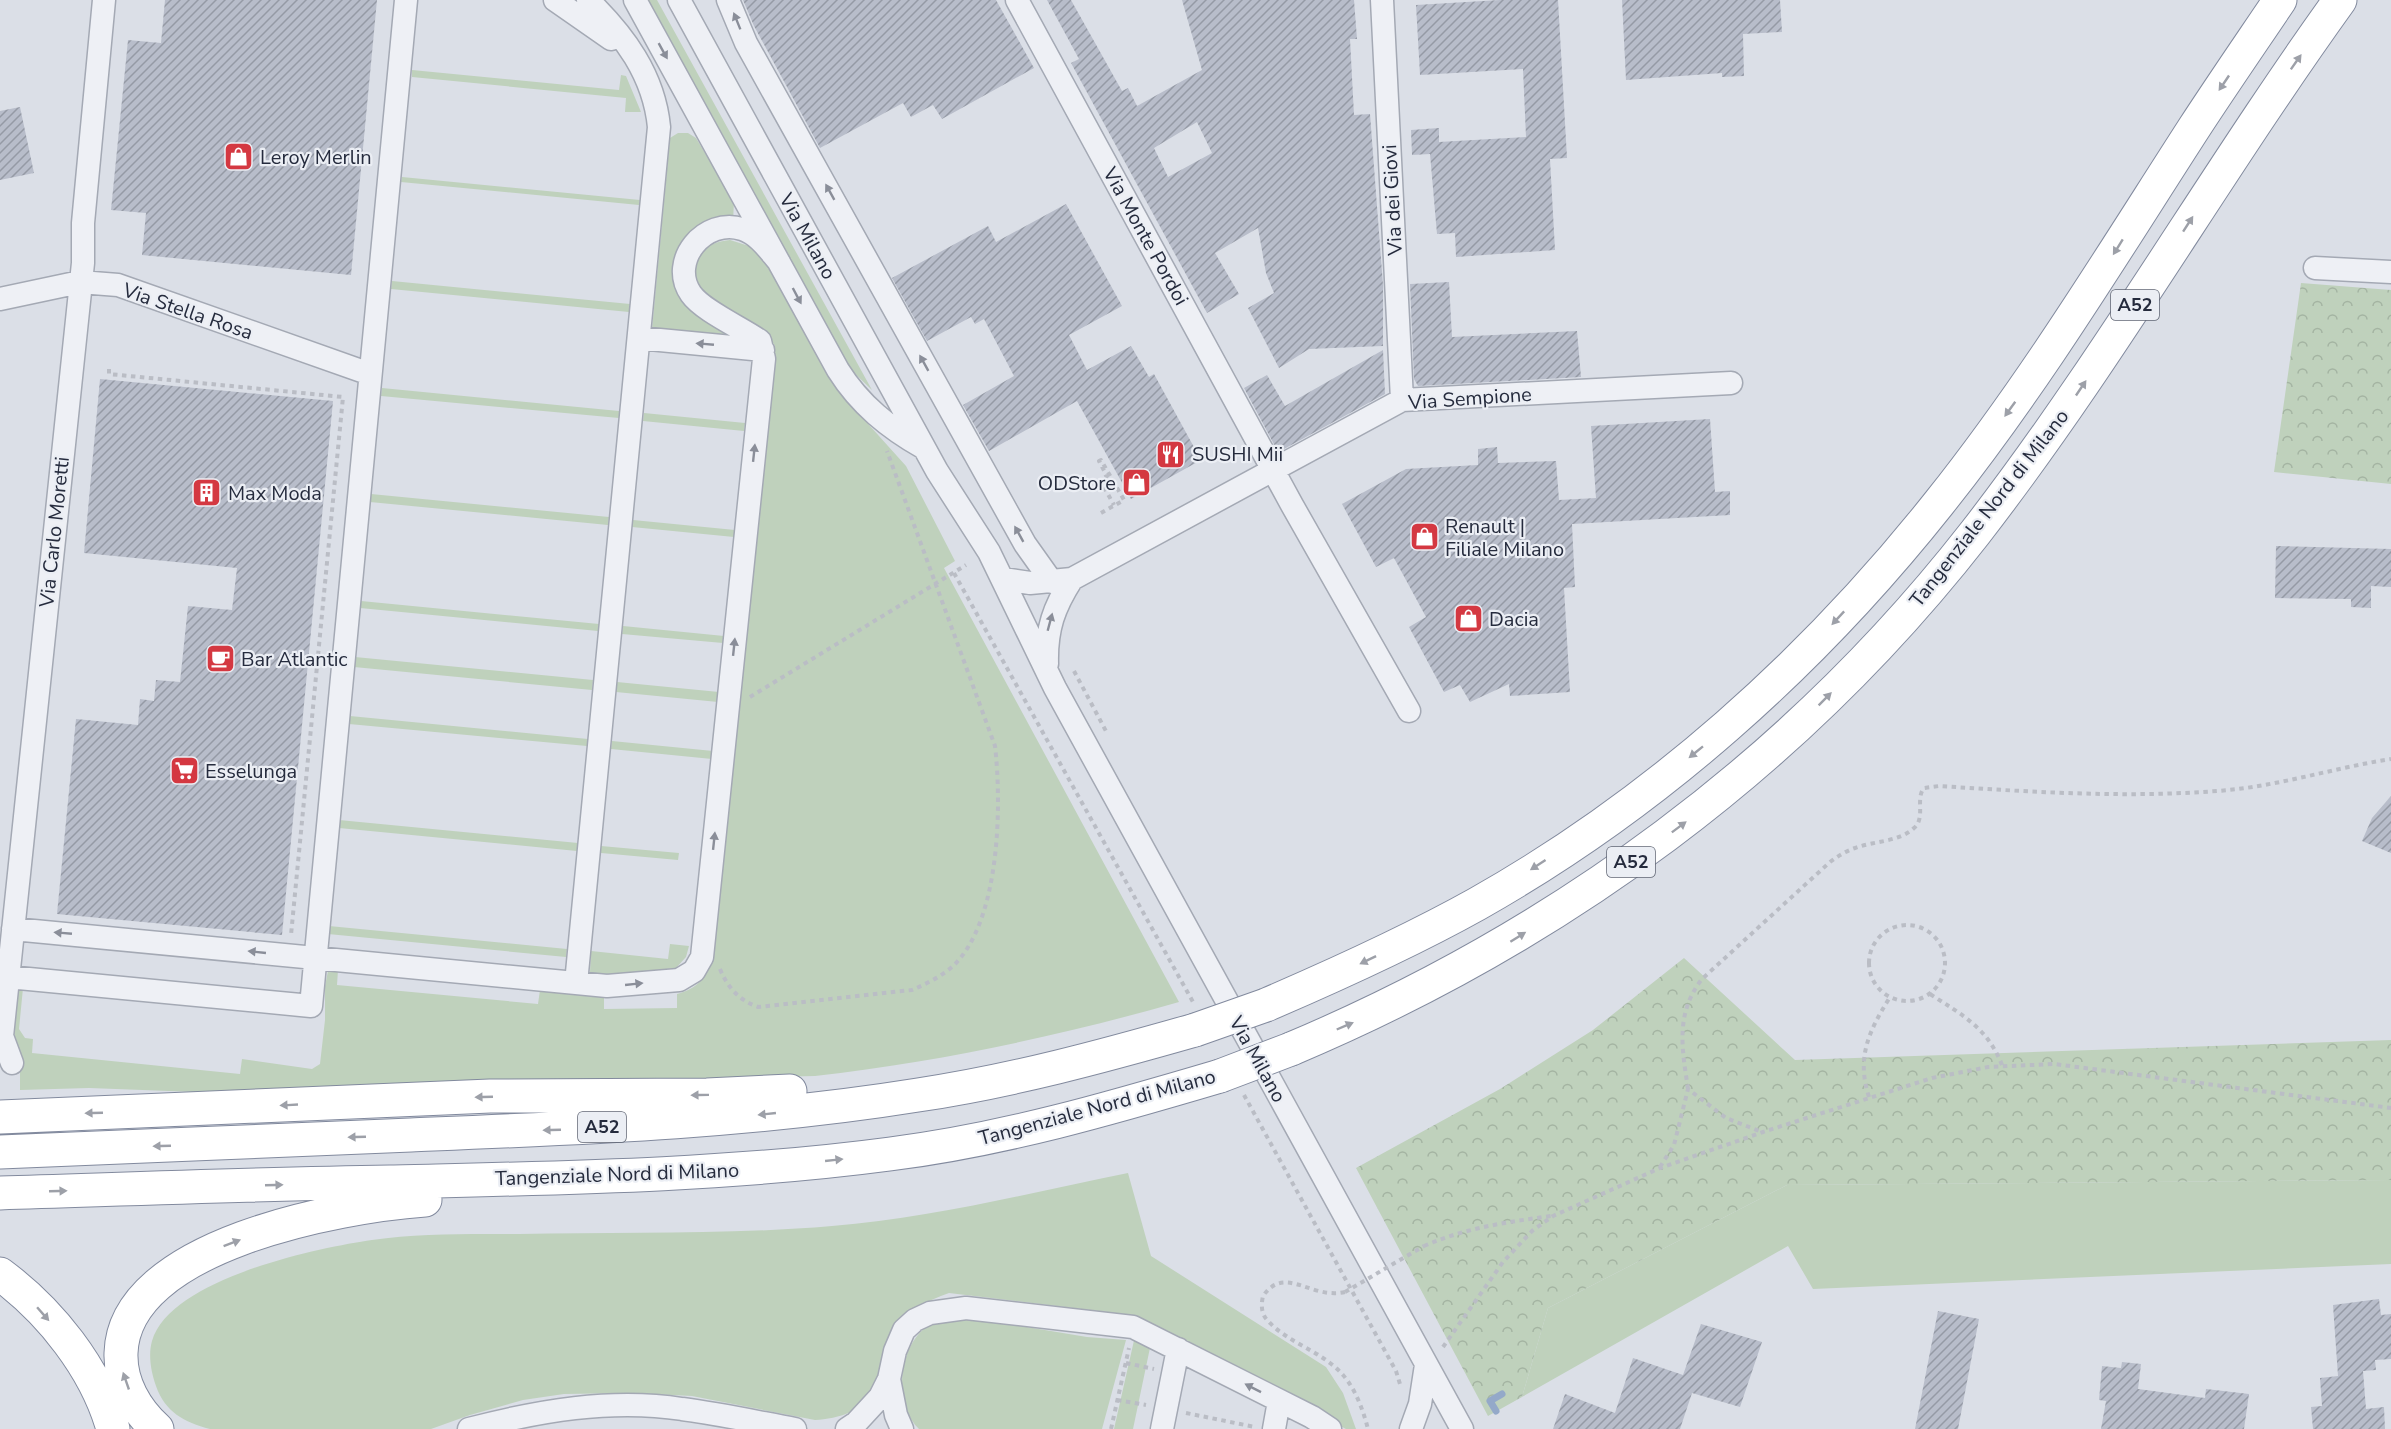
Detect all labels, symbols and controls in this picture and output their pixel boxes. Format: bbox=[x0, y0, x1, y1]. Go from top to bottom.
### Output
one-way arrow bbox=[732, 12, 741, 30]
one-way arrow bbox=[658, 43, 668, 60]
one-way arrow bbox=[2290, 54, 2302, 70]
one-way arrow bbox=[2218, 75, 2230, 91]
shop icon: Leroy Merlin bbox=[223, 141, 255, 173]
place label: Leroy Merlin bbox=[260, 144, 372, 171]
street label: Via dei Giovi bbox=[1376, 144, 1409, 257]
street label: Via Monte Pordoi bbox=[1096, 161, 1195, 310]
one-way arrow bbox=[825, 183, 835, 200]
street label: Via Milano bbox=[772, 187, 842, 284]
one-way arrow bbox=[2182, 217, 2194, 233]
one-way arrow bbox=[2112, 239, 2123, 255]
street label: Via Stella Rosa bbox=[118, 276, 257, 346]
one-way arrow bbox=[792, 287, 802, 305]
road number: A52 bbox=[2111, 290, 2159, 320]
one-way arrow bbox=[695, 339, 714, 349]
one-way arrow bbox=[919, 354, 929, 371]
one-way arrow bbox=[2076, 379, 2087, 396]
street label: Via Sempione bbox=[1406, 381, 1533, 416]
one-way arrow bbox=[2004, 401, 2016, 417]
street label: Tangenziale Nord di Milano bbox=[1904, 404, 2075, 613]
restaurant icon: SUSHI Mii bbox=[1155, 438, 1187, 470]
place label: SUSHI Mii bbox=[1192, 441, 1283, 468]
one-way arrow bbox=[750, 443, 759, 462]
street label: Via Carlo Moretti bbox=[33, 455, 76, 610]
shop icon: ODStore bbox=[1121, 467, 1153, 499]
place label: ODStore bbox=[1038, 470, 1116, 497]
building icon: Max Moda bbox=[191, 477, 223, 509]
place label: Max Moda bbox=[228, 480, 322, 507]
place label: Renault | Filiale Milano bbox=[1445, 513, 1564, 563]
shop icon: Renault | Filiale Milano bbox=[1408, 521, 1440, 553]
one-way arrow bbox=[1014, 525, 1024, 542]
shop icon: Dacia bbox=[1452, 603, 1484, 635]
place label: Dacia bbox=[1489, 606, 1539, 633]
one-way arrow bbox=[1831, 611, 1845, 626]
one-way arrow bbox=[1046, 613, 1055, 631]
one-way arrow bbox=[729, 637, 739, 656]
cafe icon: Bar Atlantic bbox=[204, 643, 236, 675]
place label: Bar Atlantic bbox=[241, 646, 348, 673]
one-way arrow bbox=[1818, 692, 1832, 706]
one-way arrow bbox=[1688, 745, 1704, 758]
supermarket icon: Esselunga bbox=[168, 755, 200, 787]
place label: Esselunga bbox=[205, 758, 297, 785]
one-way arrow bbox=[1670, 821, 1686, 833]
one-way arrow bbox=[709, 831, 719, 850]
road number: A52 bbox=[1607, 847, 1655, 877]
one-way arrow bbox=[1530, 860, 1546, 871]
one-way arrow bbox=[53, 928, 72, 938]
one-way arrow bbox=[1510, 931, 1526, 942]
one-way arrow bbox=[247, 947, 266, 957]
one-way arrow bbox=[1359, 955, 1376, 965]
one-way arrow bbox=[625, 980, 644, 989]
street label: Via Milano bbox=[1222, 1010, 1292, 1107]
one-way arrow bbox=[1336, 1021, 1354, 1031]
street label: Tangenziale Nord di Milano bbox=[976, 1063, 1219, 1152]
one-way arrow bbox=[690, 1090, 709, 1100]
one-way arrow bbox=[474, 1092, 493, 1101]
one-way arrow bbox=[280, 1101, 299, 1110]
one-way arrow bbox=[85, 1109, 104, 1118]
one-way arrow bbox=[758, 1109, 777, 1119]
road number: A52 bbox=[578, 1112, 626, 1142]
one-way arrow bbox=[542, 1125, 561, 1134]
one-way arrow bbox=[347, 1133, 366, 1142]
one-way arrow bbox=[153, 1141, 172, 1150]
one-way arrow bbox=[824, 1155, 843, 1165]
street label: Tangenziale Nord di Milano bbox=[495, 1157, 740, 1192]
one-way arrow bbox=[265, 1180, 284, 1189]
one-way arrow bbox=[49, 1186, 68, 1196]
one-way arrow bbox=[223, 1238, 241, 1248]
one-way arrow bbox=[36, 1306, 49, 1321]
one-way arrow bbox=[120, 1372, 130, 1390]
one-way arrow bbox=[1245, 1383, 1262, 1392]

